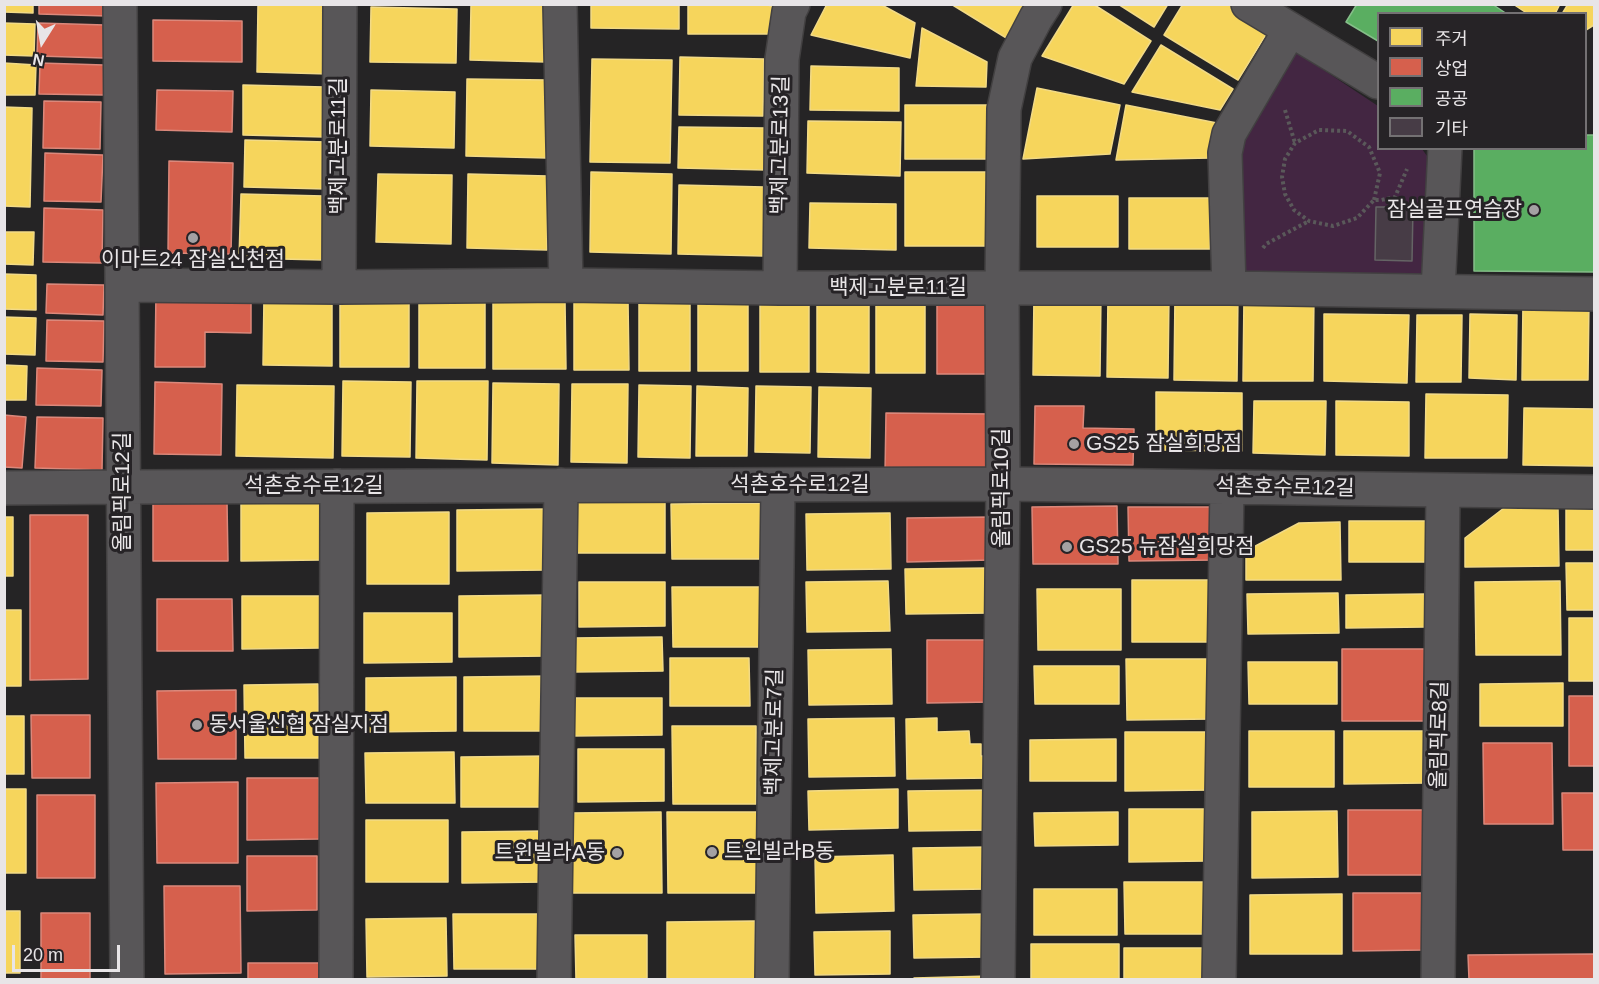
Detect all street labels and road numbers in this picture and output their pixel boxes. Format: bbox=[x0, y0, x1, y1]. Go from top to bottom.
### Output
street label: 백제고분로13길 bbox=[767, 75, 795, 215]
street label: 백제고분로11길 bbox=[326, 77, 352, 215]
street label: 백제고분로11길 bbox=[829, 275, 967, 301]
street label: 올림픽로10길 bbox=[989, 428, 1015, 548]
street label: 올림픽로12길 bbox=[110, 432, 136, 552]
street label: 석촌호수로12길 bbox=[730, 472, 870, 498]
street label: 석촌호수로12길 bbox=[244, 473, 384, 499]
street label: 석촌호수로12길 bbox=[1215, 474, 1355, 502]
street label: 백제고분로7길 bbox=[761, 668, 789, 796]
street label: 올림픽로8길 bbox=[1426, 681, 1454, 789]

